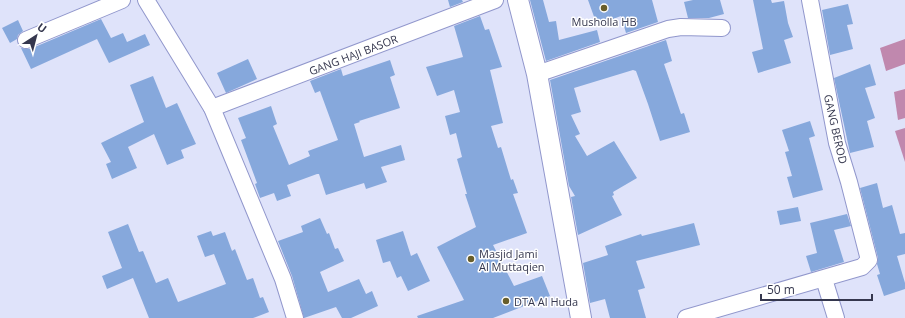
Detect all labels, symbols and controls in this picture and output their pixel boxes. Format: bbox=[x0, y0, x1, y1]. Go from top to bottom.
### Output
marker: Musholla HB bbox=[599, 3, 609, 13]
place label: Musholla HB bbox=[572, 14, 637, 29]
north arrow bbox=[16, 16, 56, 56]
text: U bbox=[34, 19, 50, 36]
street label: GANG HAJI BASOR bbox=[307, 30, 400, 78]
street label: GANG BEROD bbox=[821, 93, 851, 165]
place label: Masjid Jami Al Muttaqien bbox=[479, 246, 545, 274]
marker: Masjid Jami Al Muttaqien bbox=[466, 254, 476, 264]
scale bar bbox=[761, 276, 872, 302]
text: 50 m bbox=[767, 281, 795, 298]
place label: DTA Al Huda bbox=[514, 294, 578, 309]
marker: DTA Al Huda bbox=[501, 296, 511, 306]

